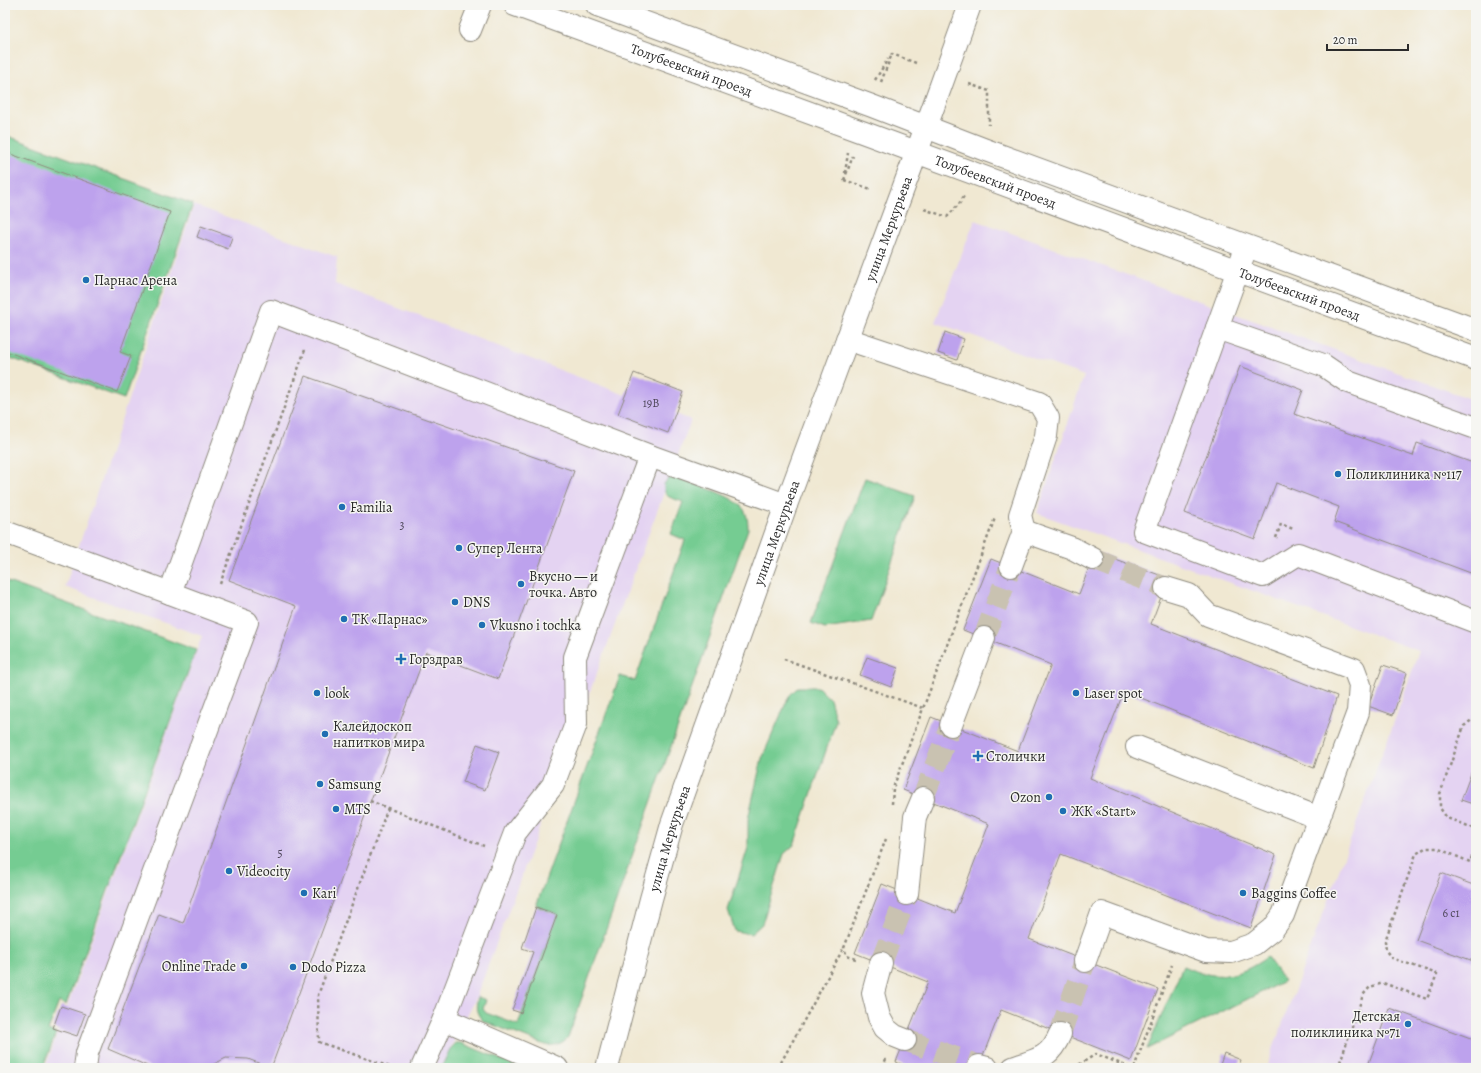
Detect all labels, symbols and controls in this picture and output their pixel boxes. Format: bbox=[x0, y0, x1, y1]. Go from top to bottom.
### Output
scale bar bbox=[1327, 26, 1408, 52]
text: 20 m bbox=[1333, 32, 1357, 48]
street label: Толубеевский проезд bbox=[628, 39, 755, 101]
street label: Толубеевский проезд bbox=[932, 150, 1059, 213]
street label: улица Меркурьева bbox=[860, 173, 917, 285]
street label: Толубеевский проезд bbox=[1236, 263, 1363, 325]
place label: Парнас Арена bbox=[94, 271, 178, 290]
marker: Парнас Арена bbox=[81, 275, 91, 285]
house number: 19В bbox=[643, 395, 659, 411]
place label: Поликлиника №117 bbox=[1346, 465, 1462, 484]
marker: Поликлиника №117 bbox=[1333, 469, 1343, 479]
street label: улица Меркурьева bbox=[748, 477, 804, 589]
place label: Familia bbox=[350, 498, 393, 517]
marker: Familia bbox=[337, 502, 347, 512]
house number: 3 bbox=[400, 517, 405, 533]
place label: Супер Лента bbox=[467, 539, 543, 558]
marker: Супер Лента bbox=[454, 543, 464, 553]
place label: Вкусно — и точка. Авто bbox=[529, 567, 598, 602]
marker: Вкусно — и точка. Авто bbox=[516, 579, 526, 589]
place label: DNS bbox=[463, 593, 490, 612]
marker: DNS bbox=[450, 597, 460, 607]
place label: ТК «Парнас» bbox=[352, 610, 427, 629]
marker: ТК «Парнас» bbox=[339, 614, 349, 624]
place label: Vkusno i tochka bbox=[489, 616, 581, 635]
marker: Vkusno i tochka bbox=[477, 620, 487, 630]
place label: Горздрав bbox=[409, 650, 463, 669]
marker: Горздрав bbox=[396, 654, 406, 664]
place label: look bbox=[325, 684, 349, 703]
place label: Laser spot bbox=[1084, 684, 1143, 703]
marker: look bbox=[312, 688, 322, 698]
marker: Laser spot bbox=[1071, 688, 1081, 698]
place label: Калейдоскоп напитков мира bbox=[333, 717, 425, 752]
marker: Калейдоскоп напитков мира bbox=[320, 729, 330, 739]
place label: Столички bbox=[986, 747, 1045, 766]
marker: Столички bbox=[973, 751, 983, 761]
place label: Samsung bbox=[328, 775, 381, 794]
marker: Samsung bbox=[315, 779, 325, 789]
street label: улица Меркурьева bbox=[644, 782, 695, 895]
place label: Ozon bbox=[1010, 788, 1041, 807]
marker: Ozon bbox=[1044, 792, 1054, 802]
place label: MTS bbox=[344, 800, 371, 819]
place label: ЖК «Start» bbox=[1071, 802, 1136, 821]
marker: MTS bbox=[331, 804, 341, 814]
marker: ЖК «Start» bbox=[1058, 806, 1068, 816]
house number: 5 bbox=[277, 845, 283, 861]
place label: Videocity bbox=[236, 862, 291, 881]
marker: Videocity bbox=[224, 866, 234, 876]
place label: Kari bbox=[312, 884, 337, 903]
place label: Baggins Coffee bbox=[1251, 884, 1337, 903]
marker: Kari bbox=[299, 888, 309, 898]
marker: Baggins Coffee bbox=[1238, 888, 1248, 898]
house number: 6 с1 bbox=[1442, 905, 1460, 921]
place label: Online Trade bbox=[162, 957, 236, 976]
place label: Dodo Pizza bbox=[301, 958, 366, 977]
marker: Online Trade bbox=[239, 961, 249, 971]
marker: Dodo Pizza bbox=[288, 962, 298, 972]
place label: Детская поликлиника №71 bbox=[1291, 1007, 1400, 1042]
marker: Детская поликлиника №71 bbox=[1403, 1019, 1413, 1029]

